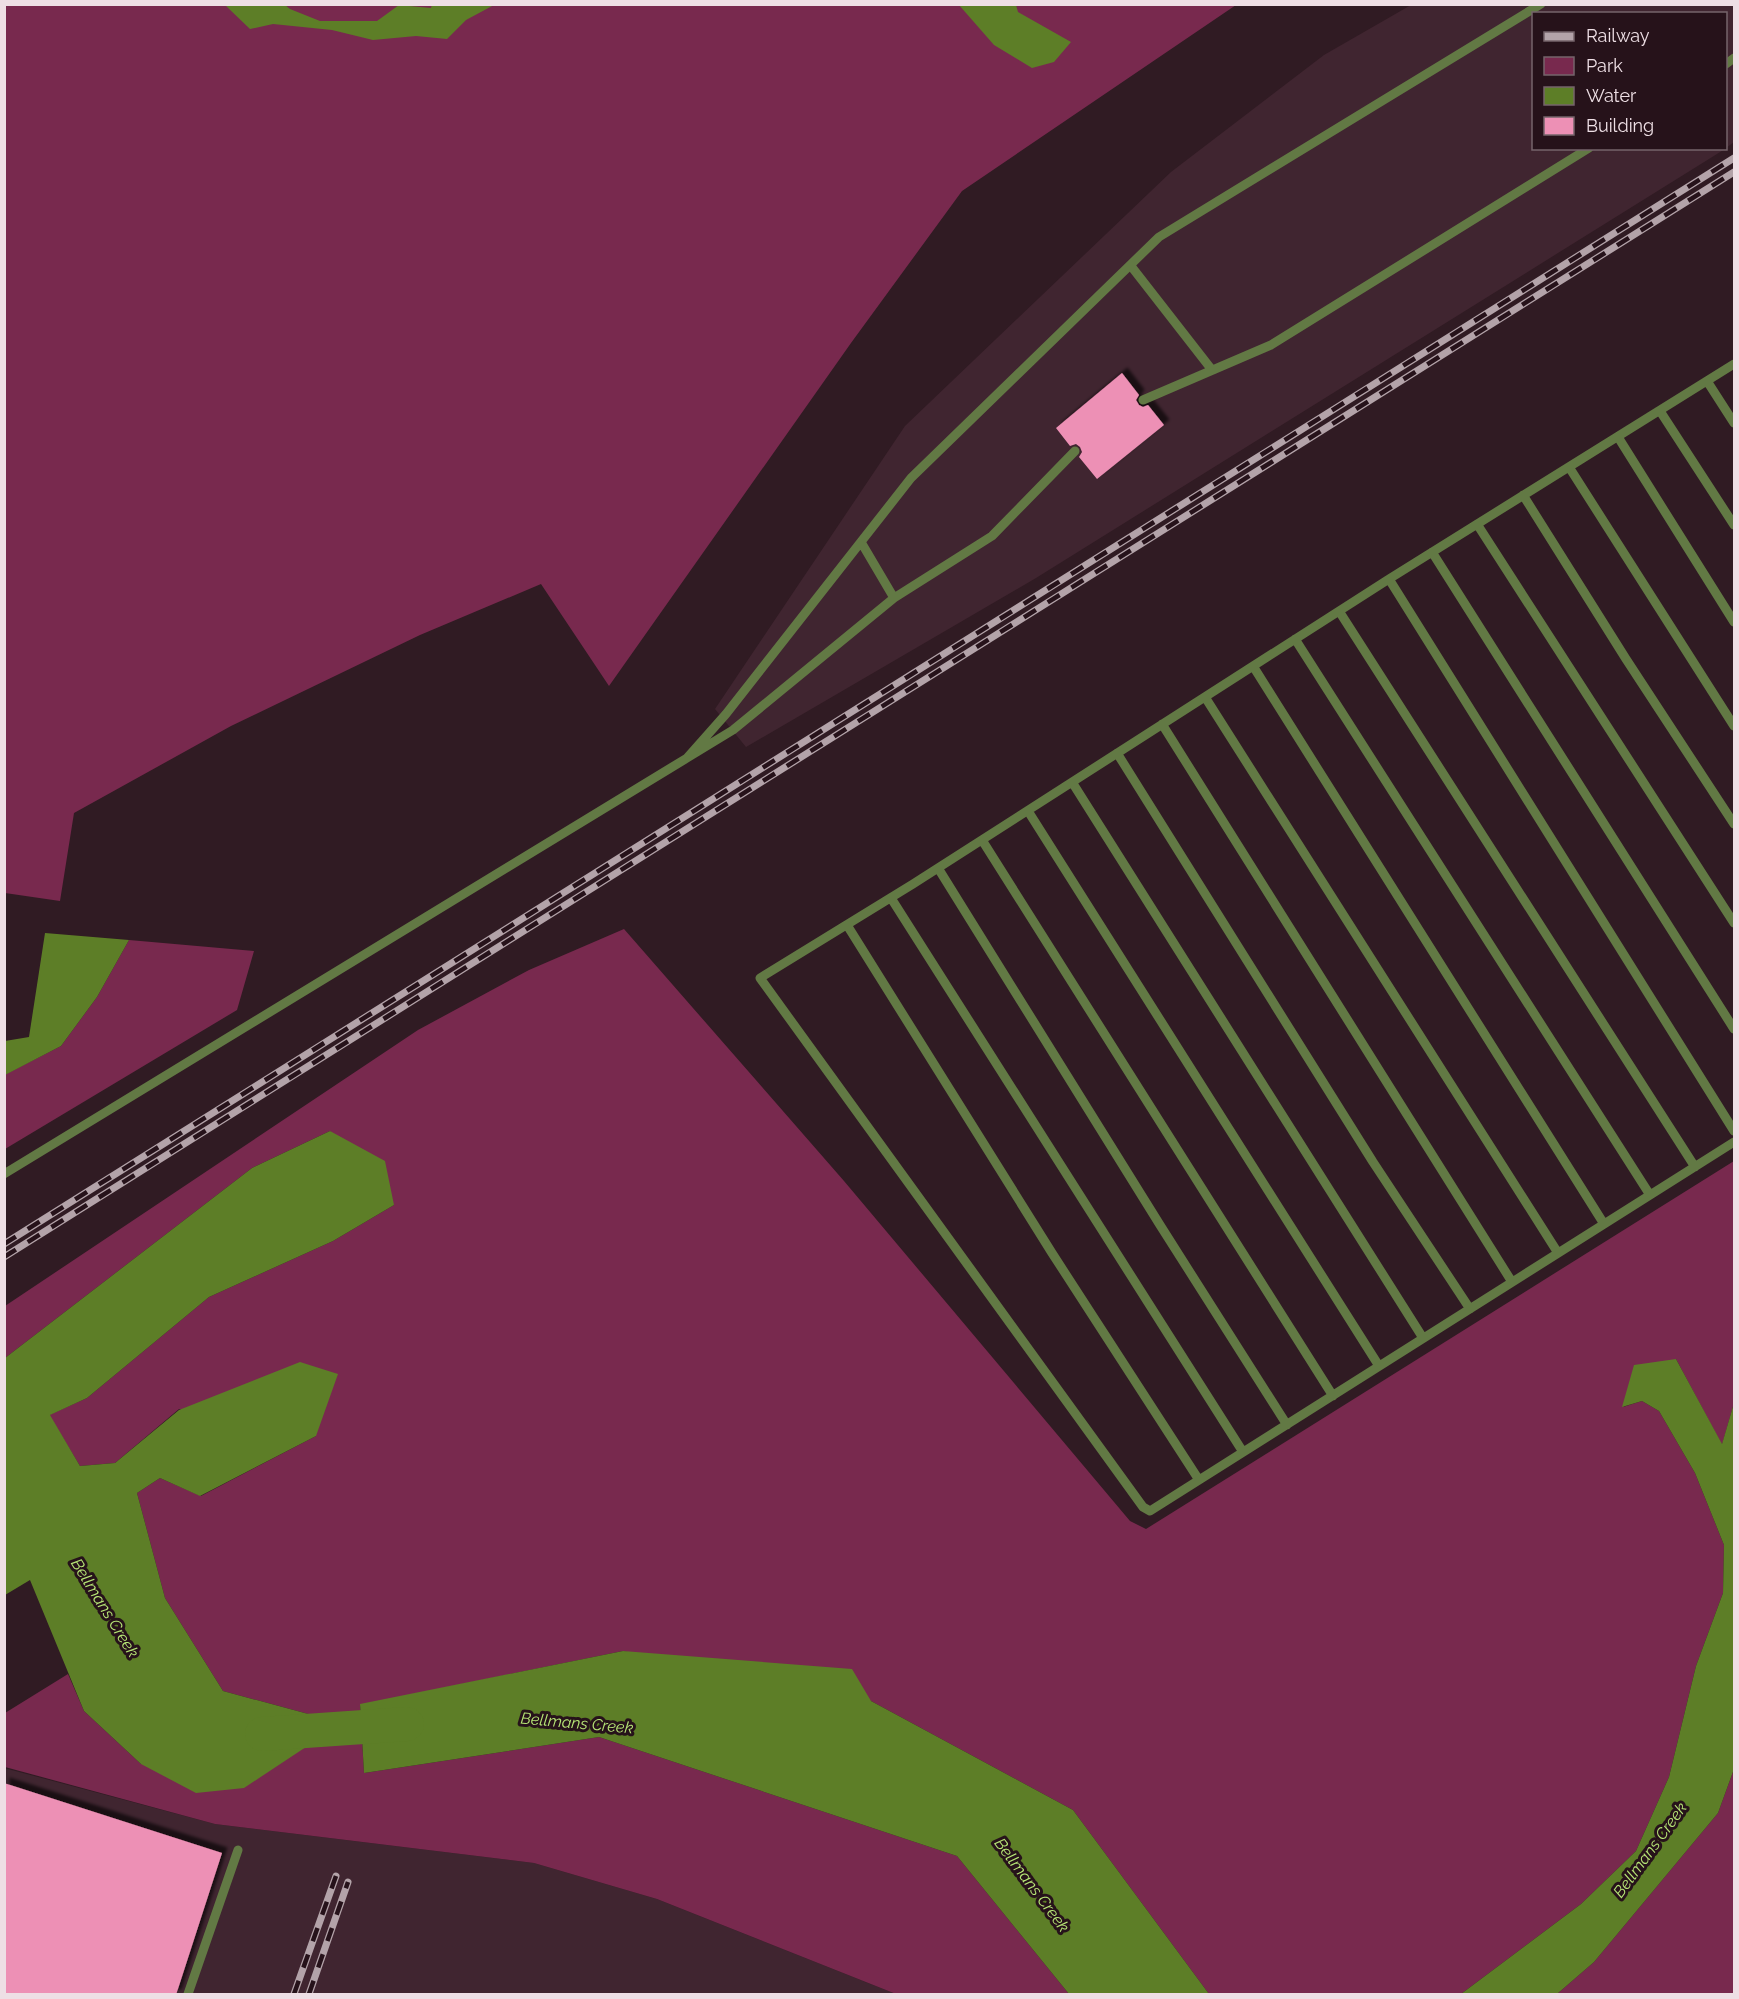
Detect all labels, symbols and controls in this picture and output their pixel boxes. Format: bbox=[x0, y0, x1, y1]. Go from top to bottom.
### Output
legend bbox=[1532, 12, 1727, 150]
text: Railway bbox=[1586, 25, 1650, 46]
text: Park bbox=[1586, 55, 1623, 76]
text: Water bbox=[1586, 85, 1637, 106]
text: Building bbox=[1586, 115, 1654, 136]
water label: Bellmans Creek bbox=[67, 1555, 143, 1661]
water label: Bellmans Creek bbox=[520, 1709, 634, 1737]
water label: Bellmans Creek bbox=[1609, 1798, 1691, 1901]
water label: Bellmans Creek bbox=[990, 1834, 1074, 1936]

